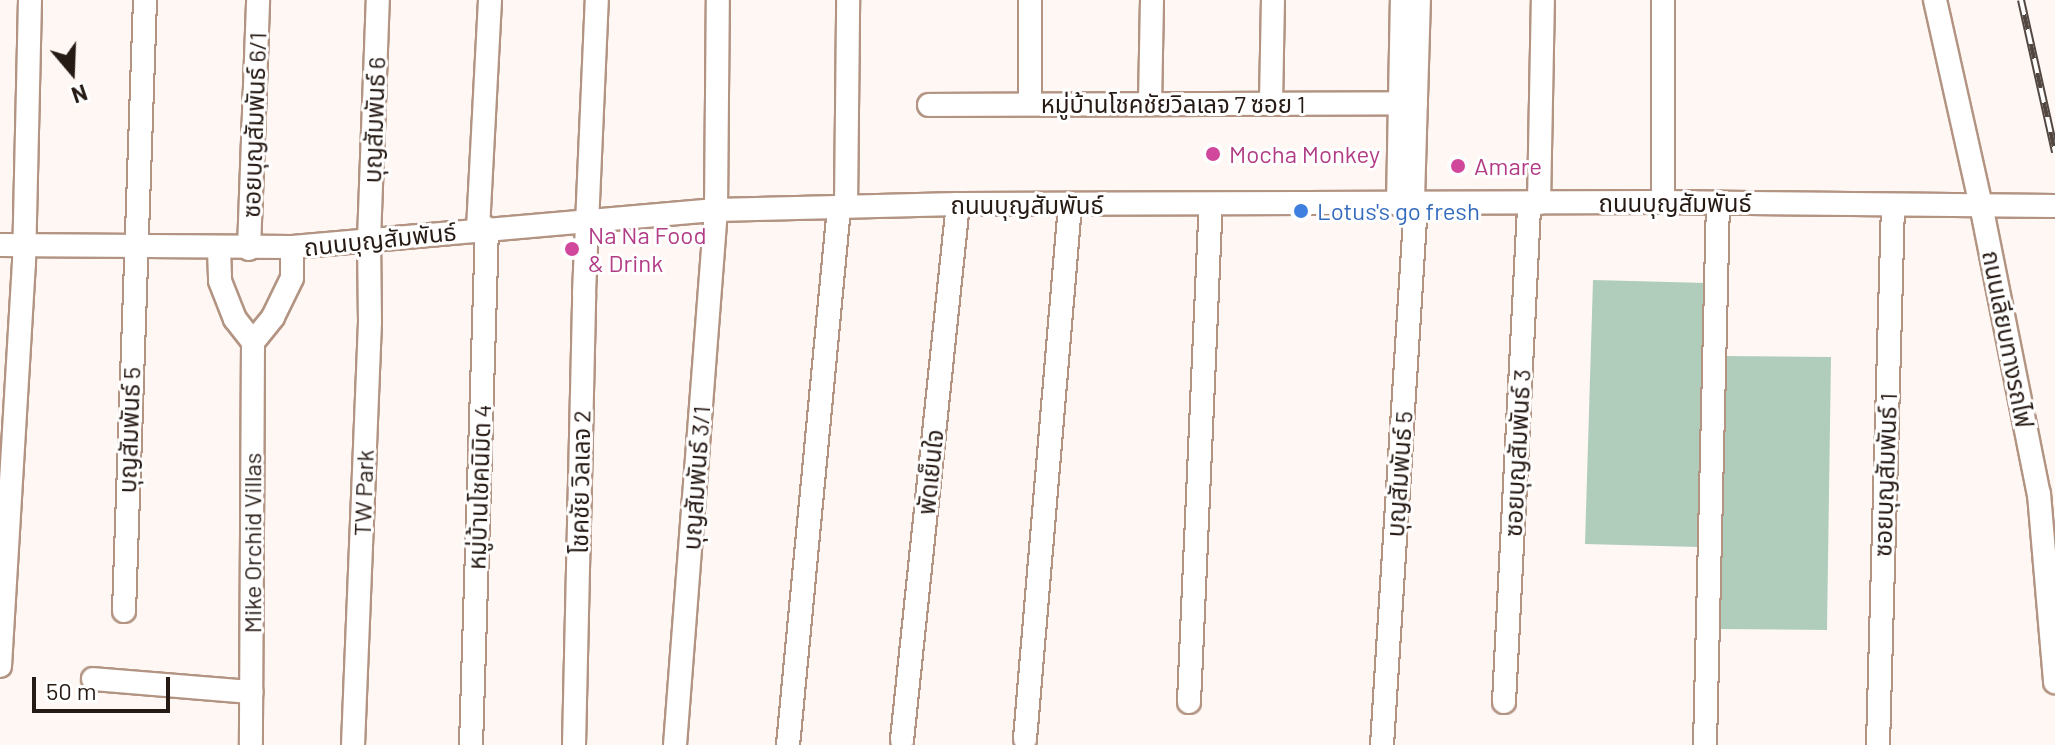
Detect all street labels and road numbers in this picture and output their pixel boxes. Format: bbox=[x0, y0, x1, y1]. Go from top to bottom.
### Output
street label: ซอยบุญสัมพันธ์ 6/1 bbox=[236, 32, 272, 218]
street label: บุญสัมพันธ์ 6 bbox=[357, 56, 391, 184]
street label: หมู่บ้านโชคชัยวิลเลจ 7 ซอย 1 bbox=[1041, 90, 1305, 118]
street label: ถนนบุญสัมพันธ์ bbox=[1598, 189, 1752, 217]
street label: ถนนบุญสัมพันธ์ bbox=[950, 191, 1104, 219]
street label: ถนนบุญสัมพันธ์ bbox=[302, 217, 458, 261]
street label: ถนนเลียบทางรถไฟ bbox=[1977, 248, 2039, 430]
street label: บุญสัมพันธ์ 5 bbox=[112, 366, 146, 494]
street label: ซอยบุญสัมพันธ์ 3 bbox=[1498, 368, 1536, 538]
street label: ซอยบุญสัมพันธ์ 1 bbox=[1868, 393, 1902, 557]
street label: หมู่บ้านโชคนิมิต 4 bbox=[462, 404, 496, 570]
street label: บุญสัมพันธ์ 3/1 bbox=[677, 405, 715, 551]
street label: โชคชัย วิลเลจ 2 bbox=[564, 410, 596, 554]
street label: บุญสัมพันธ์ 5 bbox=[1380, 410, 1418, 538]
street label: พัดเย็นใจ bbox=[911, 428, 949, 516]
street label: TW Park bbox=[347, 449, 379, 537]
street label: Mike Orchid Villas bbox=[238, 453, 266, 633]

